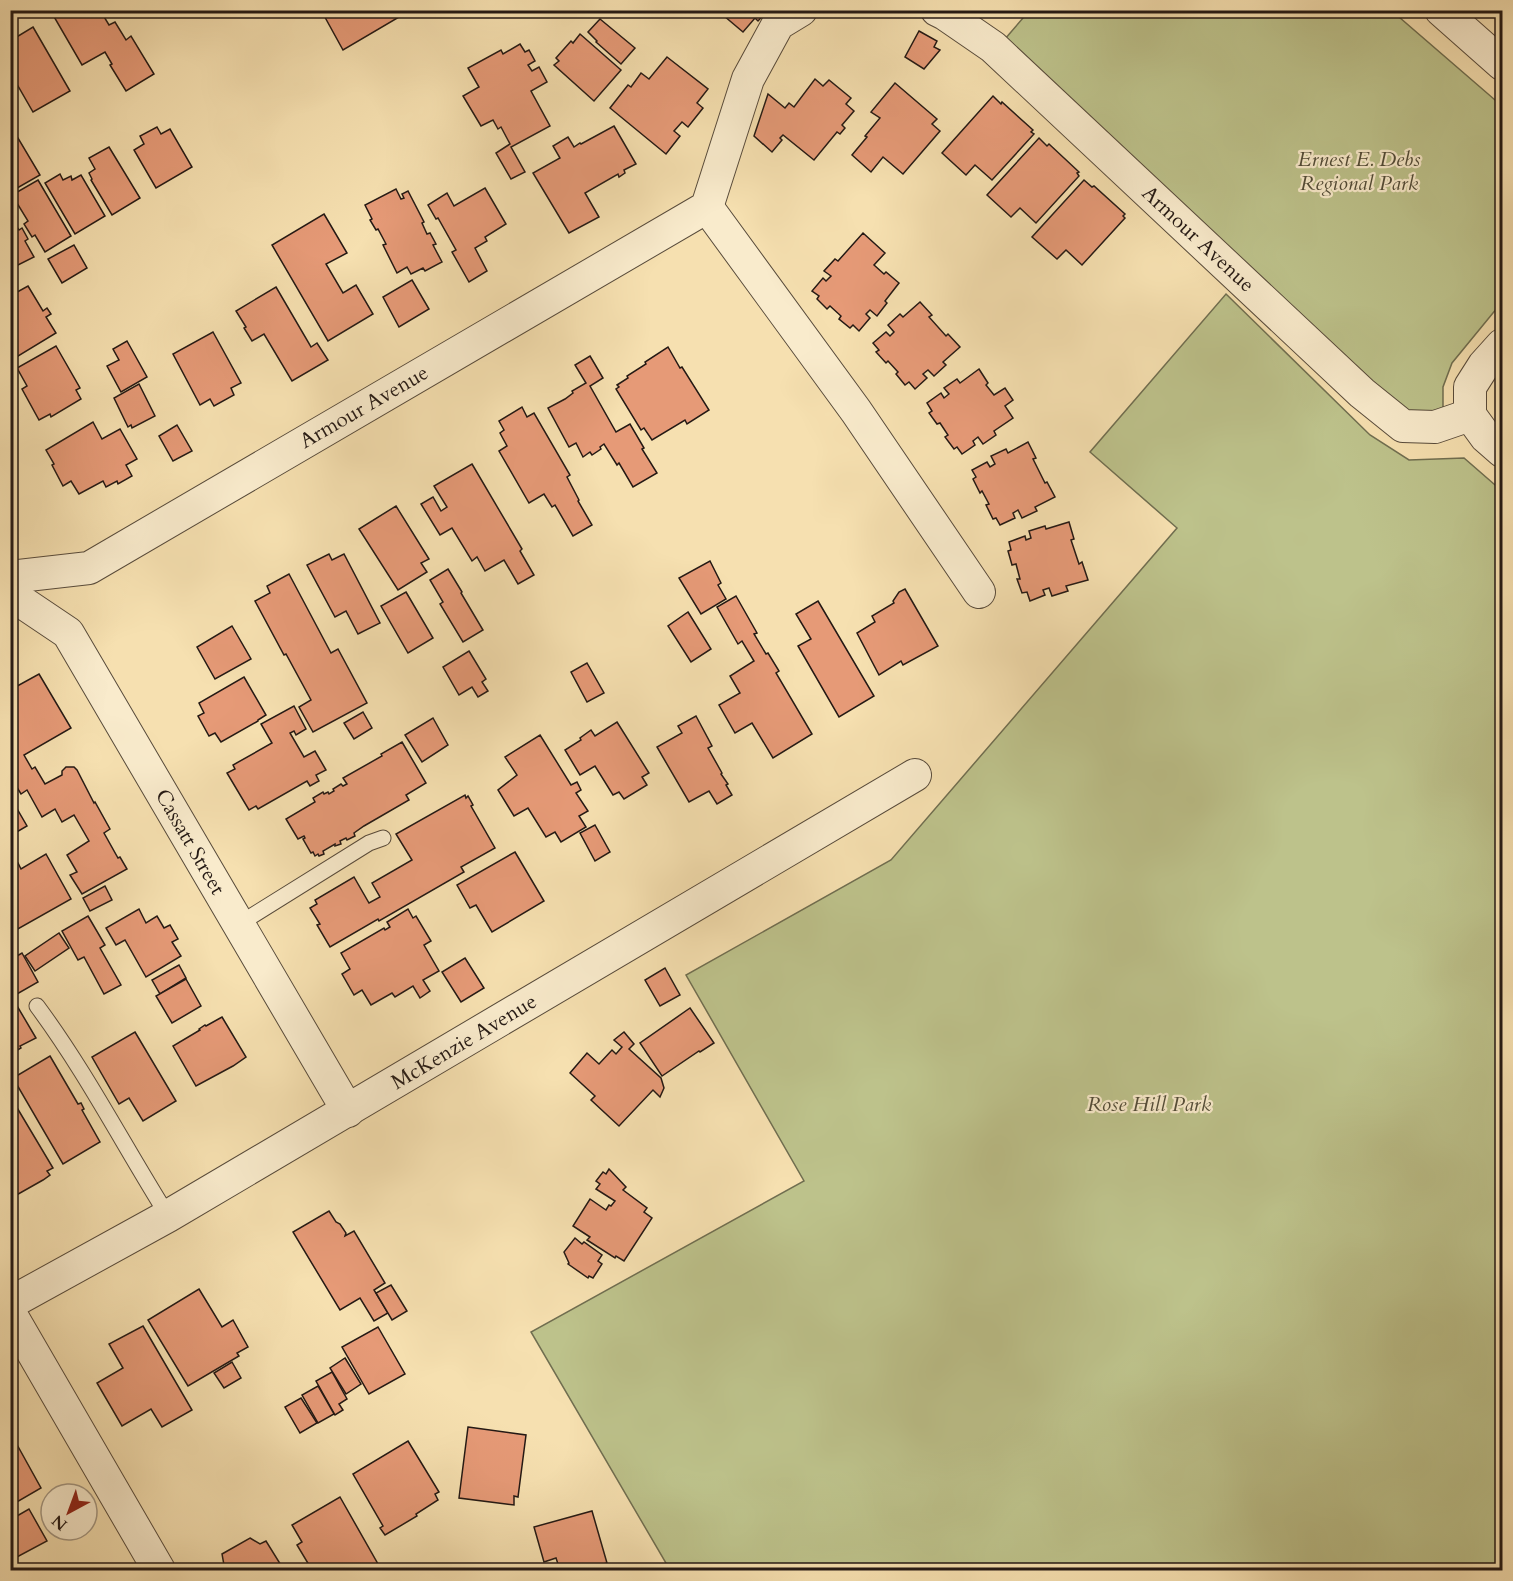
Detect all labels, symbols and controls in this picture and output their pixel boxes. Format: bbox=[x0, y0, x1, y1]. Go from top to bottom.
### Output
park label: Ernest E. Debs Regional Park bbox=[1298, 145, 1420, 198]
street label: Armour Avenue bbox=[1135, 179, 1261, 299]
street label: Armour Avenue bbox=[294, 358, 434, 456]
street label: Cassatt Street bbox=[148, 784, 232, 901]
street label: McKenzie Avenue bbox=[386, 987, 542, 1097]
park label: Rose Hill Park bbox=[1087, 1090, 1212, 1119]
north arrow bbox=[39, 1482, 99, 1542]
text: N bbox=[47, 1510, 72, 1535]

